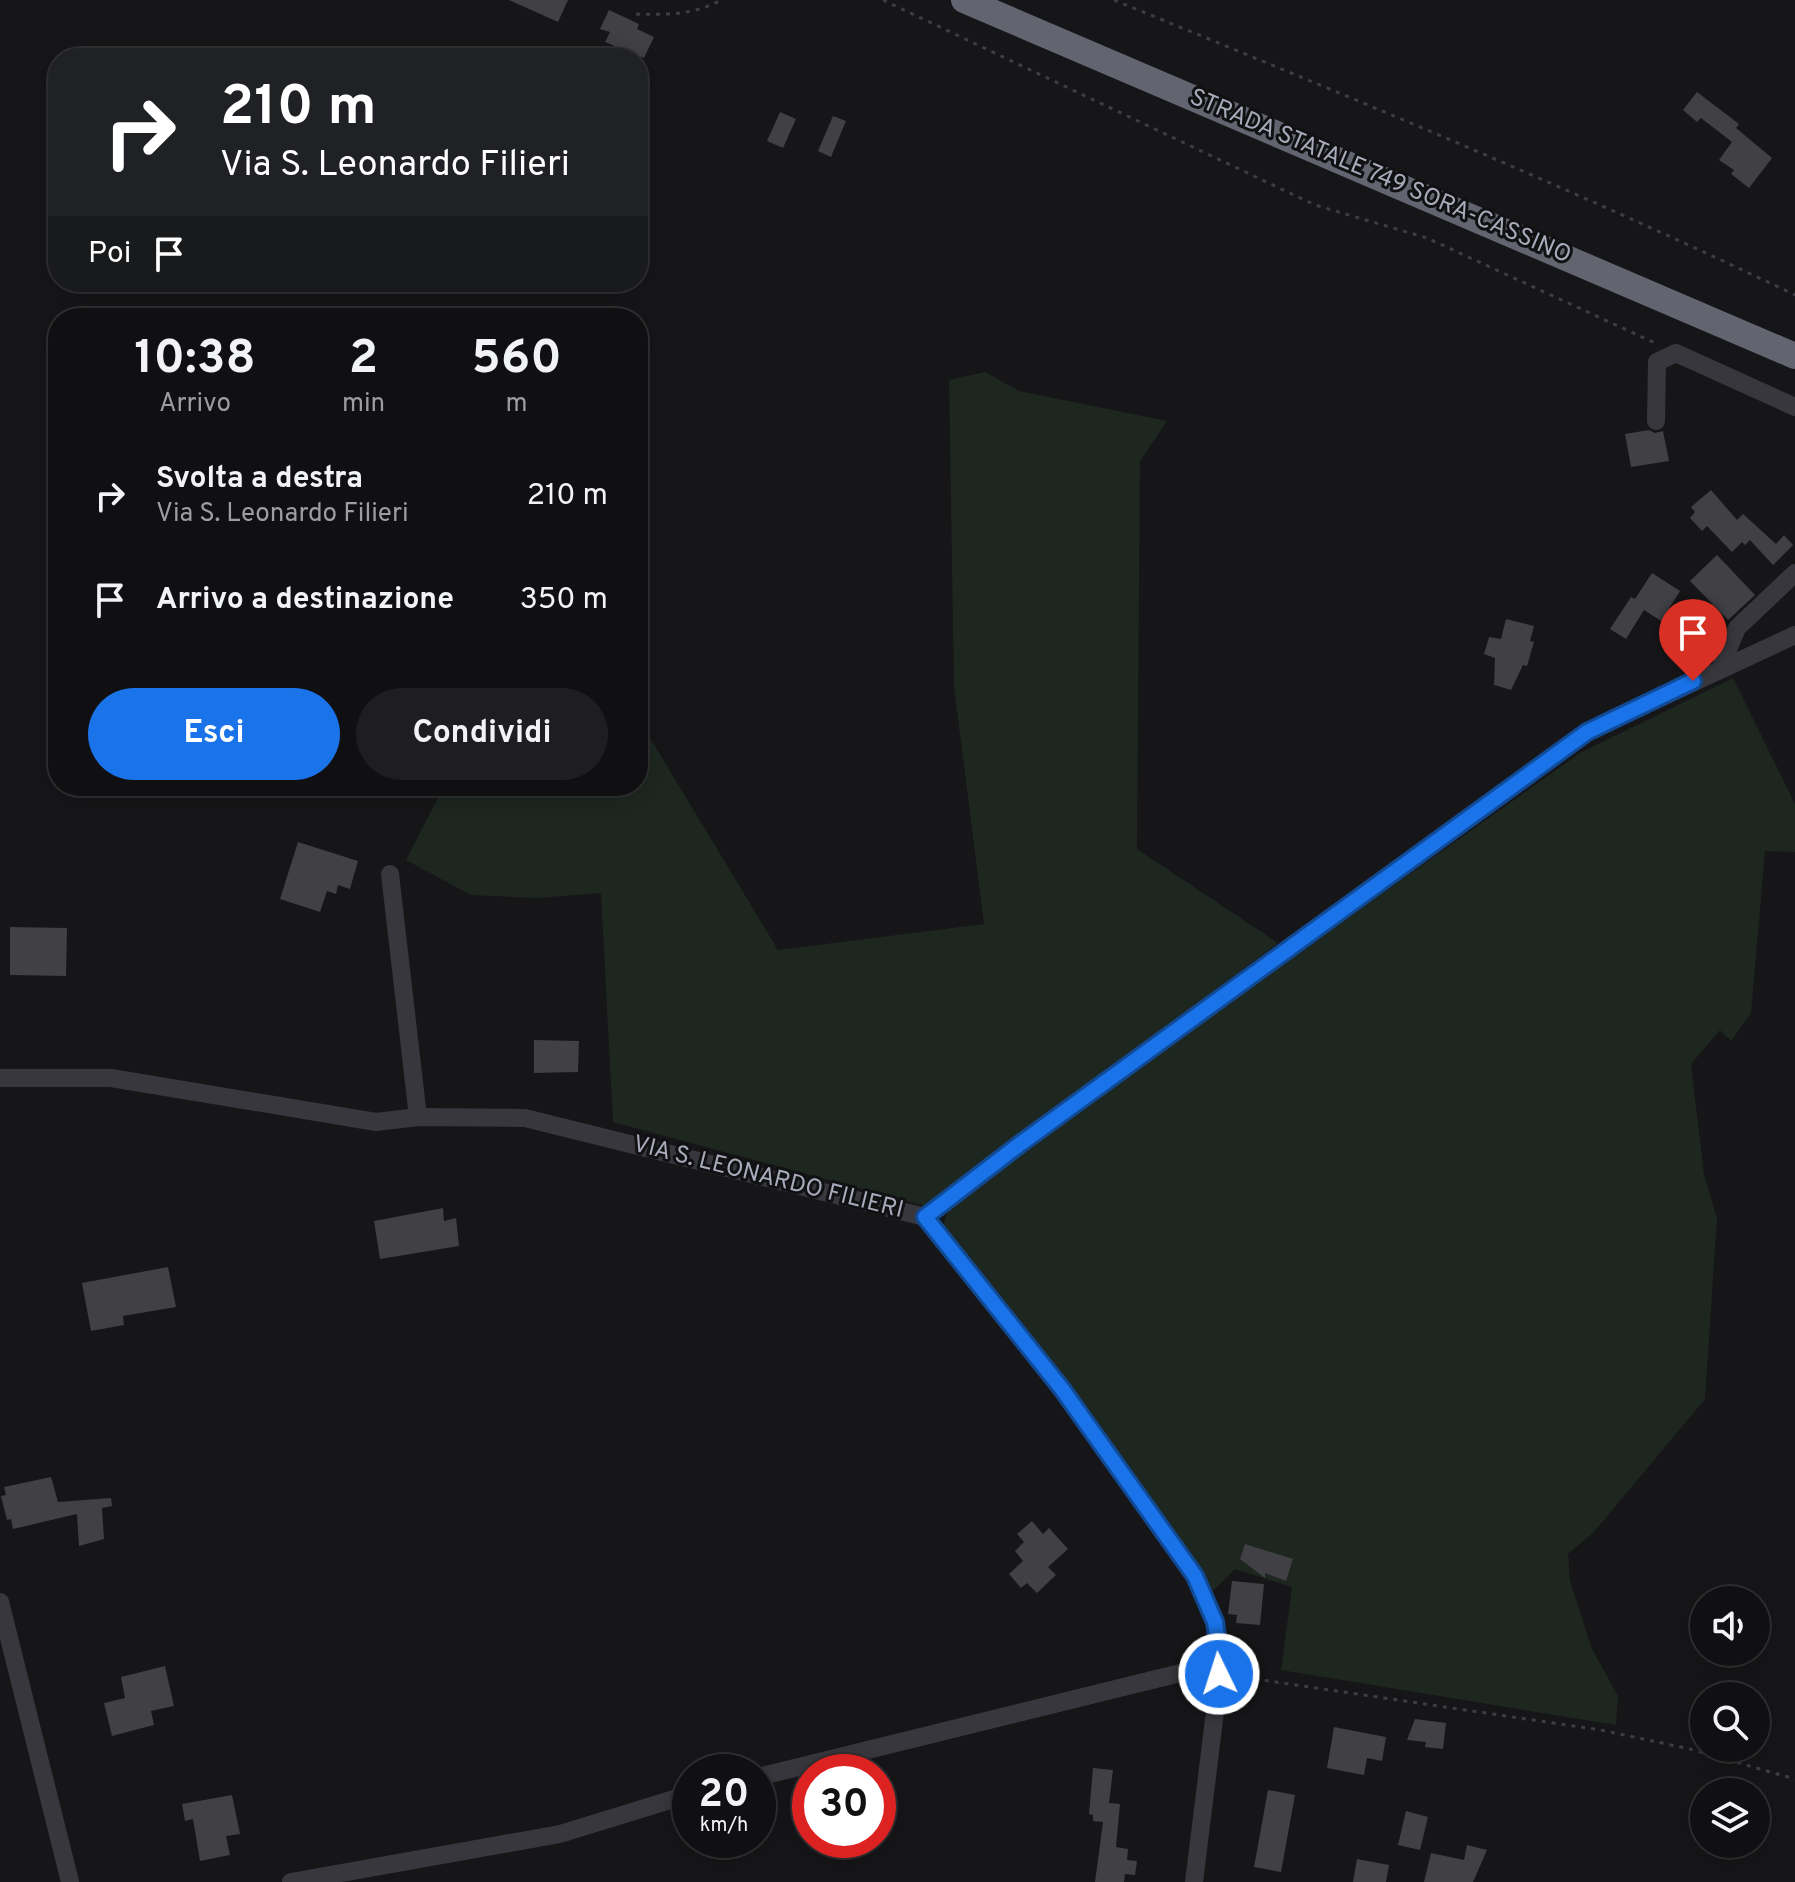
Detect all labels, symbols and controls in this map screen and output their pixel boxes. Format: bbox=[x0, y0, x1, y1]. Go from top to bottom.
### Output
text: 210 m bbox=[220, 74, 377, 144]
icon: right bbox=[88, 80, 192, 184]
street label: STRADA STATALE 749 SORA-CASSINO bbox=[1185, 83, 1575, 271]
text: Via S. Leonardo Filieri bbox=[220, 143, 570, 189]
icon: arrive bbox=[147, 232, 191, 276]
text: Poi bbox=[88, 236, 131, 273]
text: 10:38 bbox=[134, 330, 256, 390]
text: 2 bbox=[349, 330, 378, 390]
text: 560 bbox=[471, 330, 562, 390]
text: Arrivo bbox=[159, 388, 231, 421]
text: min bbox=[342, 388, 385, 421]
text: m bbox=[506, 388, 528, 421]
text: Svolta a destra bbox=[156, 461, 363, 498]
icon: right bbox=[88, 474, 132, 518]
text: 210 m bbox=[527, 478, 608, 515]
text: Via S. Leonardo Filieri bbox=[156, 498, 409, 531]
icon: arrive bbox=[88, 578, 132, 622]
text: Arrivo a destinazione bbox=[156, 582, 454, 619]
text: 350 m bbox=[520, 582, 608, 619]
pin bbox=[1659, 599, 1727, 681]
icon: arrive bbox=[1671, 611, 1715, 655]
button: Esci bbox=[88, 688, 340, 780]
button: Condividi bbox=[356, 688, 608, 780]
street label: VIA S. LEONARDO FILIERI bbox=[630, 1130, 906, 1226]
map controls bbox=[1690, 1586, 1770, 1858]
button: sound bbox=[1690, 1586, 1770, 1666]
position arrow bbox=[1177, 1632, 1261, 1716]
button: search bbox=[1690, 1682, 1770, 1762]
speed limit sign: 30 bbox=[792, 1754, 896, 1858]
text: 20 bbox=[699, 1771, 749, 1821]
button: layers bbox=[1690, 1778, 1770, 1858]
text: km/h bbox=[700, 1813, 748, 1839]

